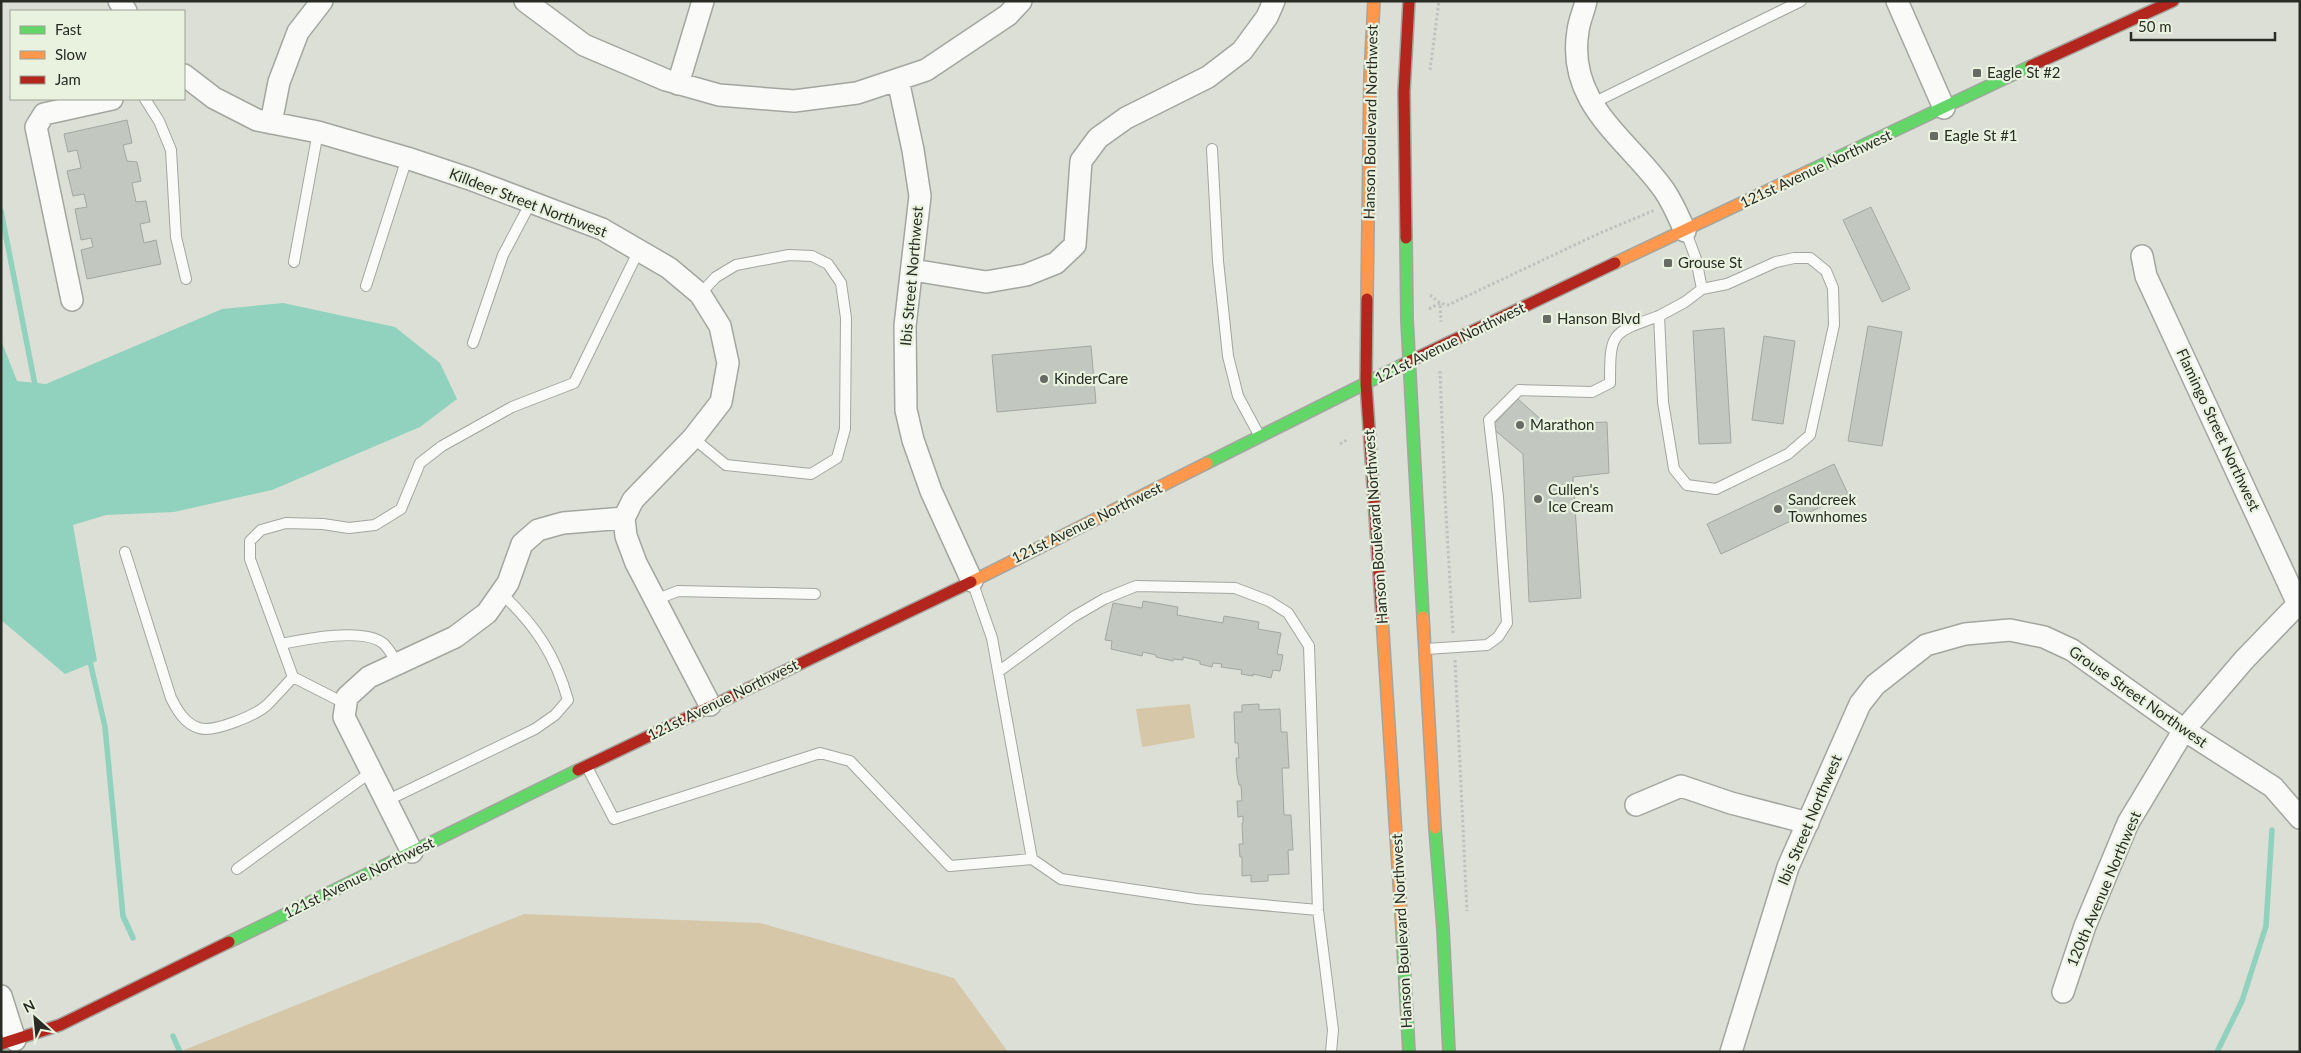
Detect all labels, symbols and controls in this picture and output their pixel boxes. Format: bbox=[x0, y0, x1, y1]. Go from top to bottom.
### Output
legend bbox=[10, 10, 185, 100]
scale bar bbox=[2131, 10, 2275, 42]
text: 50 m bbox=[2138, 17, 2172, 35]
text: Fast bbox=[55, 20, 82, 38]
street label: Hanson Boulevard Northwest bbox=[1359, 24, 1381, 220]
text: Slow bbox=[55, 45, 87, 63]
place label: Eagle St #2 bbox=[1987, 63, 2061, 81]
marker: Eagle St #2 bbox=[1971, 67, 1983, 79]
text: Jam bbox=[55, 70, 81, 88]
street label: 121st Avenue Northwest bbox=[1737, 125, 1895, 211]
place label: Eagle St #1 bbox=[1944, 126, 2018, 144]
marker: Eagle St #1 bbox=[1928, 130, 1940, 142]
street label: Killdeer Street Northwest bbox=[447, 164, 610, 241]
street label: Ibis Street Northwest bbox=[896, 205, 926, 346]
place label: Grouse St bbox=[1678, 253, 1743, 271]
marker: Grouse St bbox=[1662, 257, 1674, 269]
street label: 121st Avenue Northwest bbox=[1371, 298, 1528, 386]
place label: Hanson Blvd bbox=[1557, 309, 1640, 327]
marker: Hanson Blvd bbox=[1541, 313, 1553, 325]
street label: Flamingo Street Northwest bbox=[2173, 345, 2265, 514]
place label: KinderCare bbox=[1054, 369, 1128, 387]
marker: KinderCare bbox=[1038, 373, 1050, 385]
place label: Marathon bbox=[1530, 415, 1594, 433]
marker: Marathon bbox=[1514, 419, 1526, 431]
street label: Hanson Boulevard Northwest bbox=[1359, 429, 1391, 625]
street label: 121st Avenue Northwest bbox=[1008, 478, 1165, 566]
place label: Cullen's Ice Cream bbox=[1548, 480, 1614, 515]
place label: Sandcreek Townhomes bbox=[1788, 490, 1867, 525]
marker: Cullen's Ice Cream bbox=[1532, 493, 1544, 505]
marker: Sandcreek Townhomes bbox=[1772, 503, 1784, 515]
street label: Grouse Street Northwest bbox=[2066, 642, 2212, 751]
street label: 121st Avenue Northwest bbox=[644, 655, 801, 743]
street label: Ibis Street Northwest bbox=[1773, 751, 1845, 888]
street label: 120th Avenue Northwest bbox=[2062, 808, 2144, 969]
street label: 121st Avenue Northwest bbox=[280, 833, 437, 921]
street label: Hanson Boulevard Northwest bbox=[1387, 833, 1415, 1029]
north arrow bbox=[10, 993, 60, 1043]
text: N bbox=[20, 996, 38, 1016]

